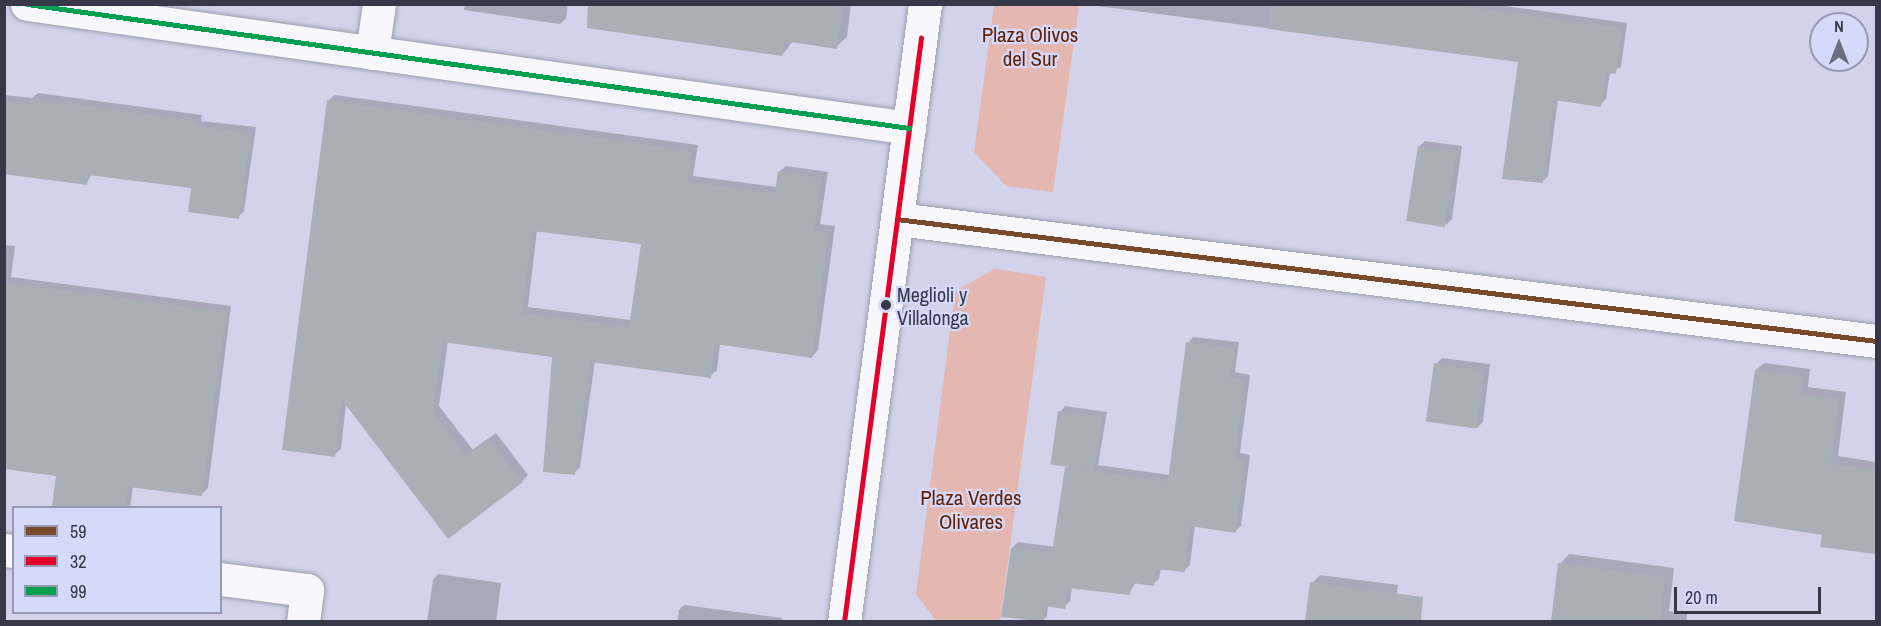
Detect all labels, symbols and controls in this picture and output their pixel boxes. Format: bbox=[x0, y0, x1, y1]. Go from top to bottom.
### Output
north arrow bbox=[1809, 12, 1869, 72]
text: N bbox=[1834, 15, 1844, 37]
park label: Plaza Olivos del Sur bbox=[982, 22, 1078, 72]
place label: Meglioli y Villalonga bbox=[897, 282, 969, 329]
marker: Meglioli y Villalonga bbox=[880, 299, 892, 311]
park label: Plaza Verdes Olivares bbox=[920, 485, 1022, 535]
legend bbox=[12, 506, 222, 614]
text: 59 bbox=[70, 519, 86, 544]
text: 32 bbox=[70, 549, 86, 574]
scale bar bbox=[1677, 575, 1824, 613]
text: 99 bbox=[70, 579, 86, 604]
text: 20 m bbox=[1685, 585, 1718, 610]

